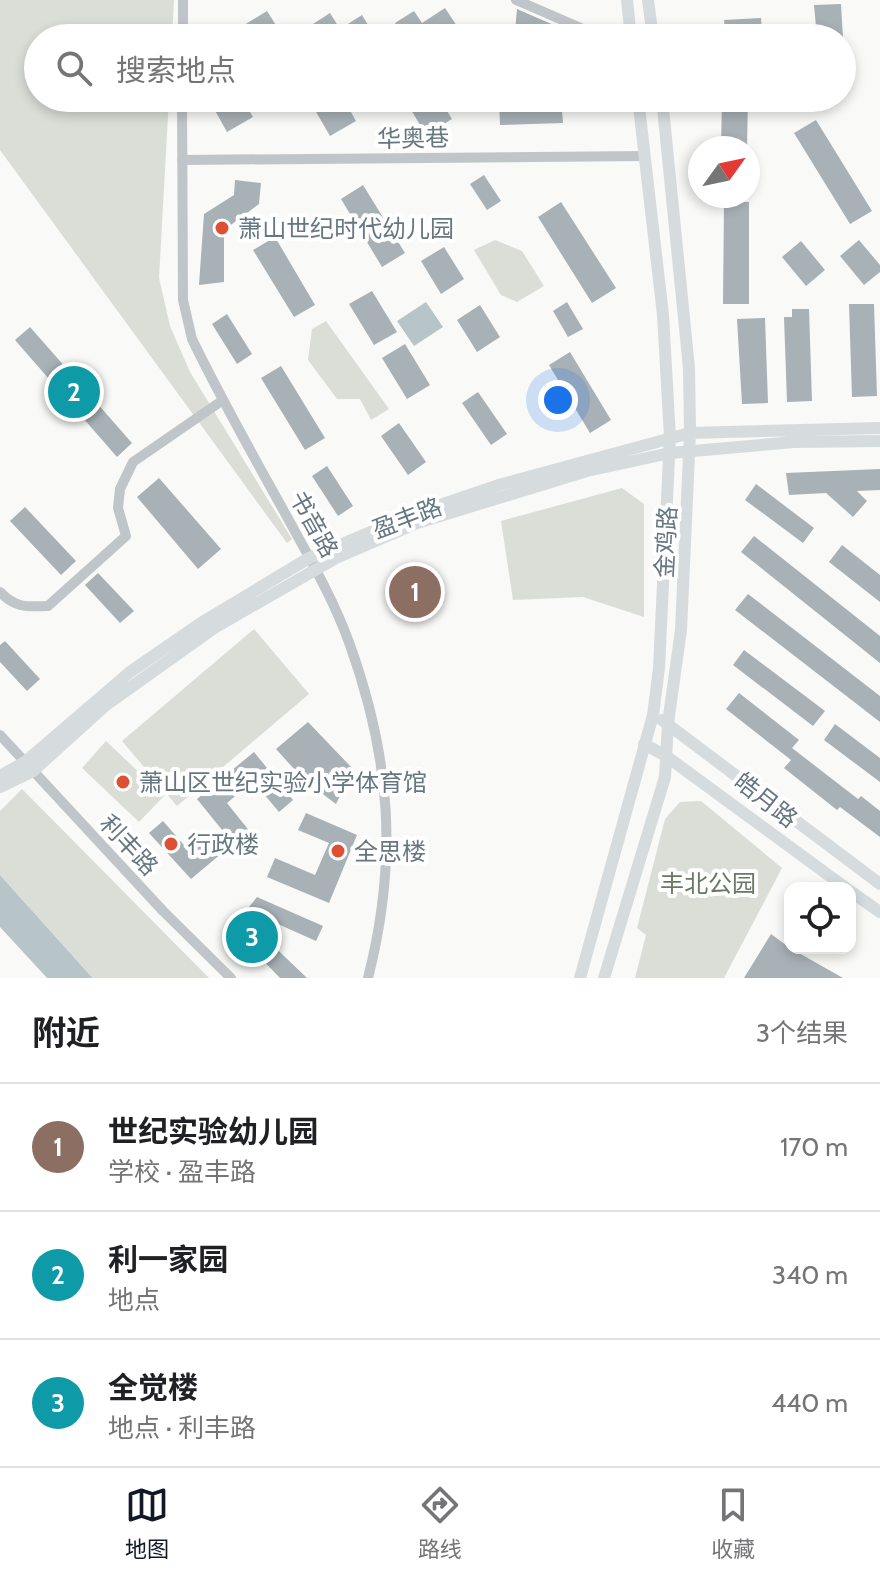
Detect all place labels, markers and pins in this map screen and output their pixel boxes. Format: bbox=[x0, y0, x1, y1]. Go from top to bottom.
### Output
place label: 萧山世纪时代幼儿园 bbox=[238, 214, 454, 243]
marker: 萧山世纪时代幼儿园 bbox=[213, 219, 231, 237]
pin: 2 bbox=[48, 362, 100, 422]
pin: 1 bbox=[389, 562, 441, 622]
place label: 萧山区世纪实验小学体育馆 bbox=[139, 768, 427, 797]
marker: 萧山区世纪实验小学体育馆 bbox=[114, 773, 132, 791]
place label: 行政楼 bbox=[187, 830, 259, 859]
marker: 行政楼 bbox=[162, 835, 180, 853]
place label: 全思楼 bbox=[354, 837, 426, 866]
marker: 全思楼 bbox=[329, 842, 347, 860]
pin: 3 bbox=[226, 907, 278, 967]

